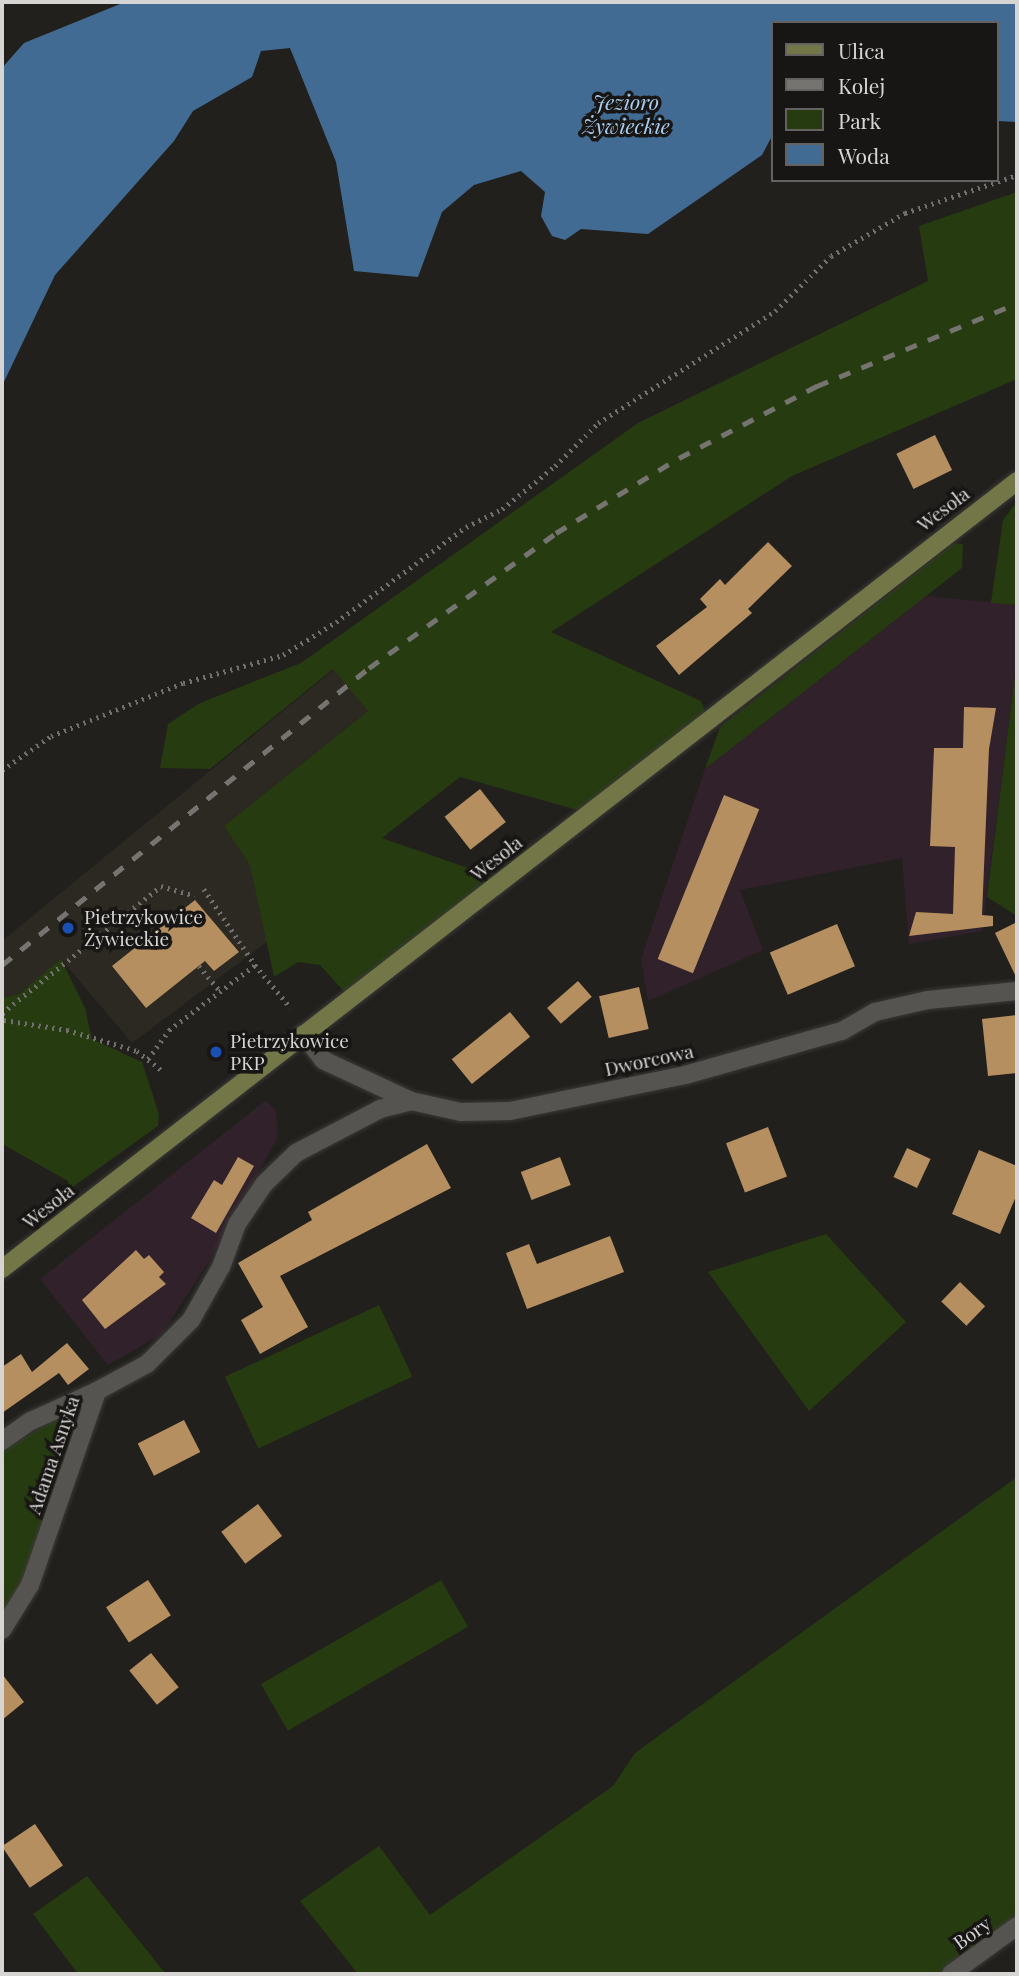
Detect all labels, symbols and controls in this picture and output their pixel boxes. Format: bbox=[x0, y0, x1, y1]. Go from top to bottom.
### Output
legend bbox=[771, 21, 998, 182]
text: Ulica bbox=[838, 36, 885, 64]
text: Kolej bbox=[838, 71, 885, 99]
water label: Jezioro Żywieckie bbox=[582, 88, 670, 138]
text: Park bbox=[838, 106, 881, 134]
text: Woda bbox=[838, 141, 890, 169]
street label: Wesoła bbox=[913, 482, 973, 536]
street label: Wesoła bbox=[466, 831, 526, 885]
place label: Pietrzykowice Żywieckie bbox=[84, 906, 203, 950]
marker: Pietrzykowice Żywieckie bbox=[58, 918, 78, 938]
place label: Pietrzykowice PKP bbox=[230, 1030, 349, 1074]
street label: Dworcowa bbox=[603, 1039, 695, 1081]
marker: Pietrzykowice PKP bbox=[208, 1044, 224, 1060]
street label: Wesoła bbox=[18, 1179, 78, 1233]
street label: Adama Asnyka bbox=[22, 1393, 84, 1517]
street label: Bory bbox=[949, 1912, 995, 1954]

